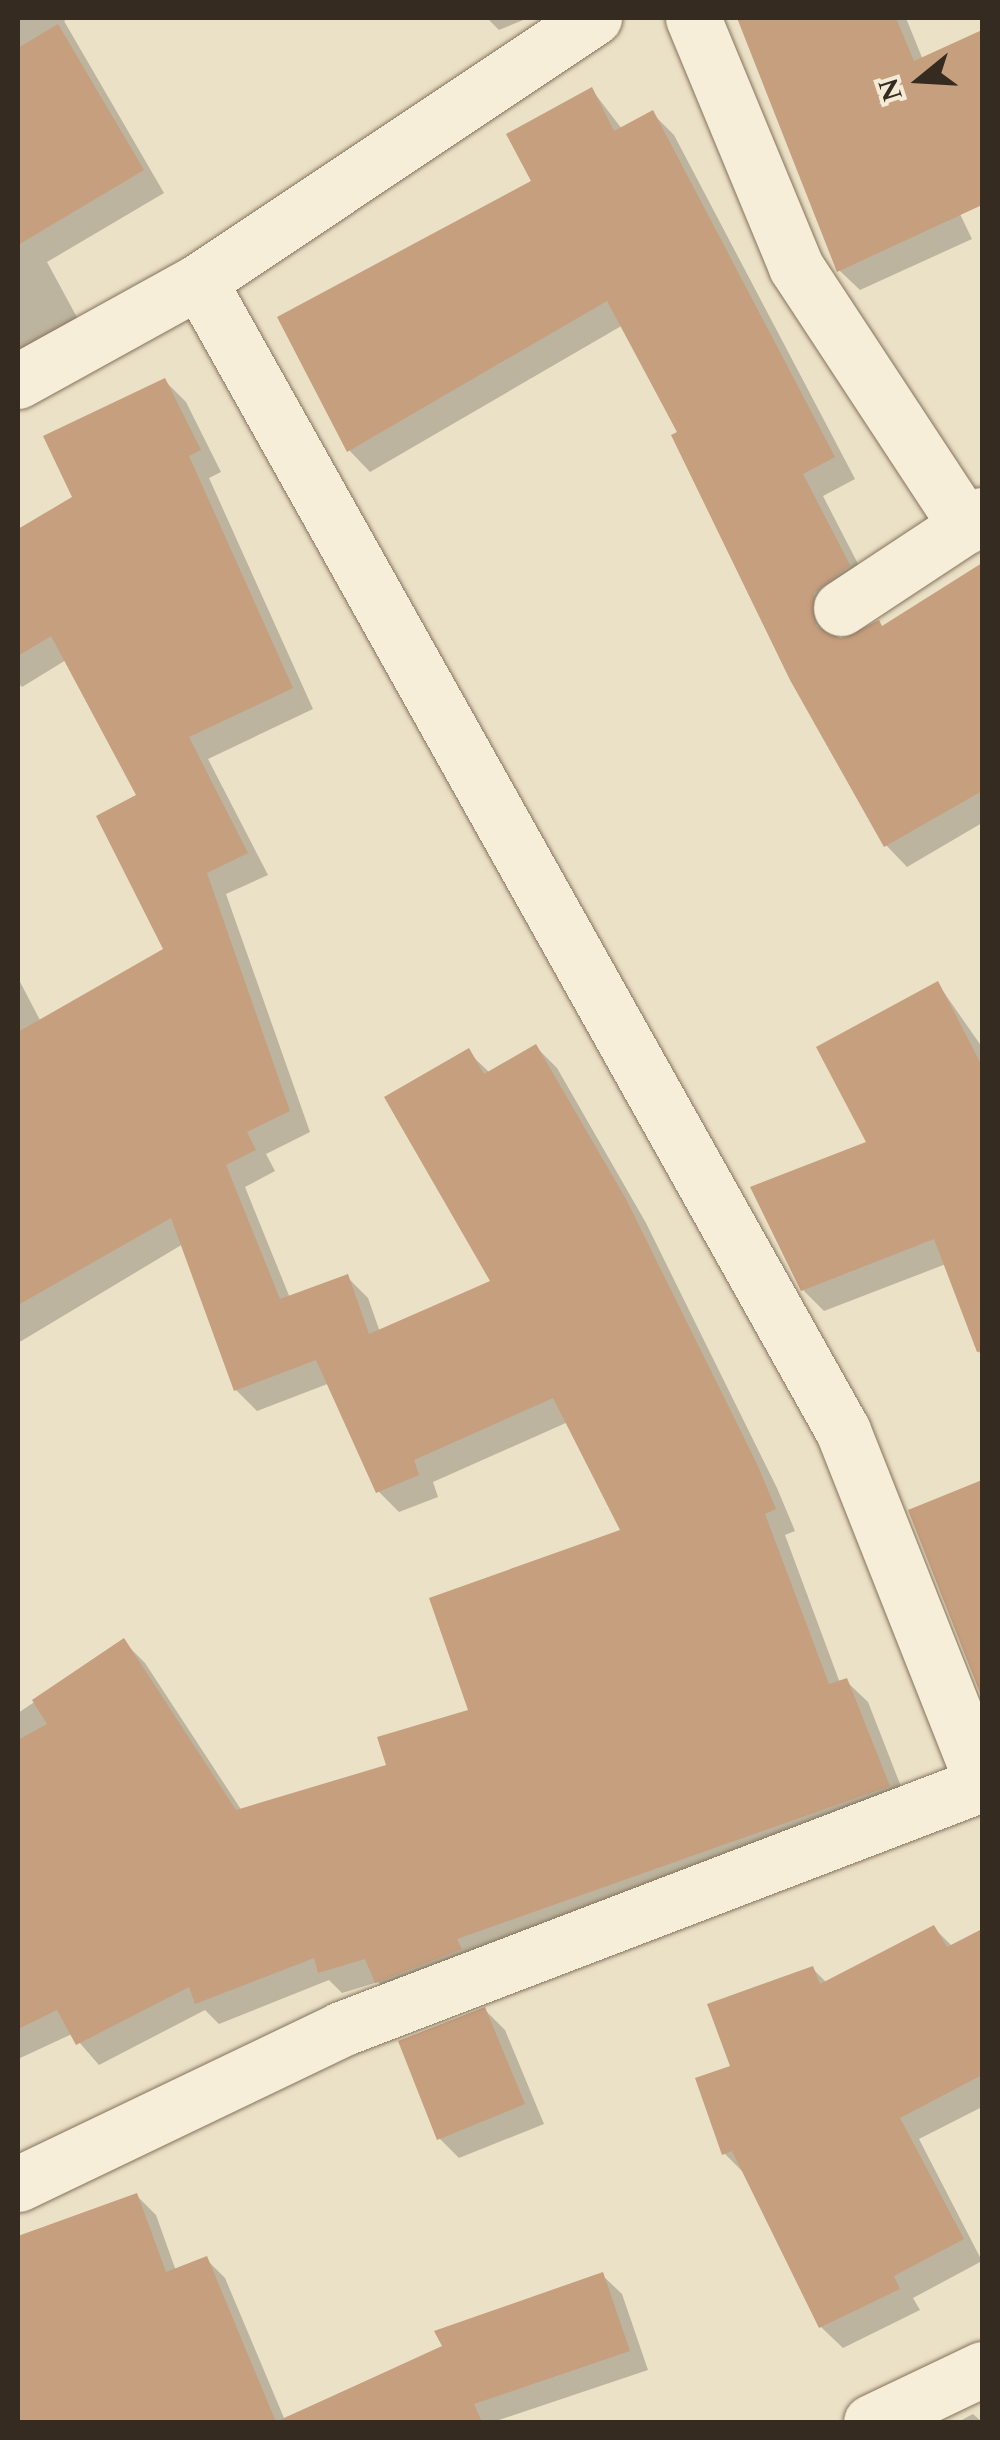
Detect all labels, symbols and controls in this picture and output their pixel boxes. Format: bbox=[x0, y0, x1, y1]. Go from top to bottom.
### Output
north arrow bbox=[870, 30, 970, 130]
text: N bbox=[867, 72, 915, 107]

